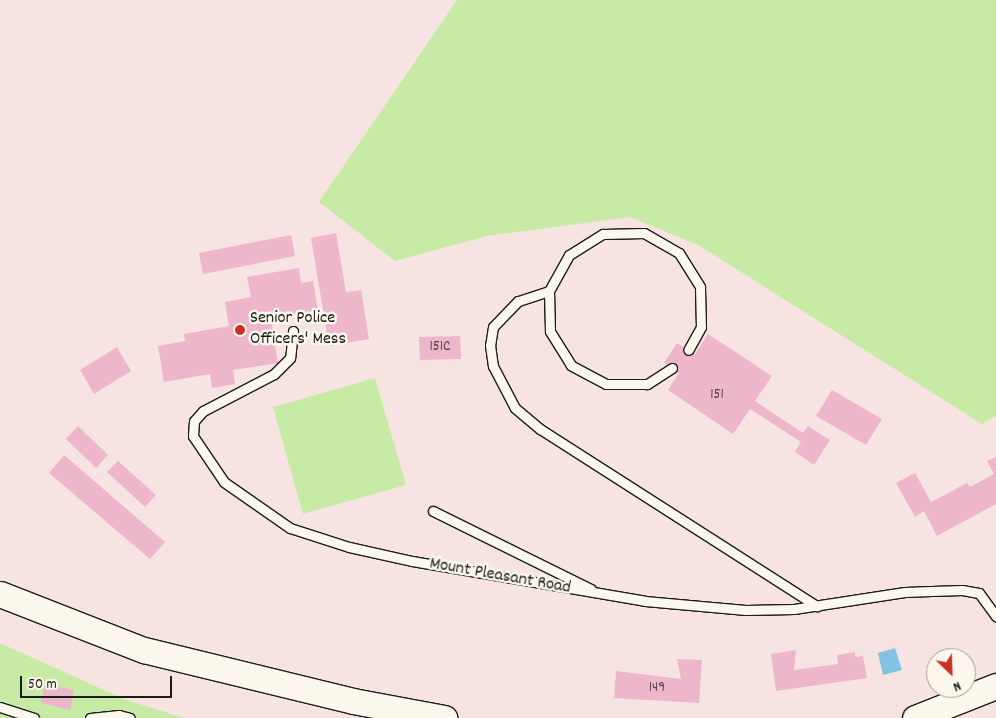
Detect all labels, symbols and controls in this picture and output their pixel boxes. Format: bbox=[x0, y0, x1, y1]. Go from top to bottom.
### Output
place label: Senior Police Officers' Mess bbox=[250, 309, 346, 352]
marker: Senior Police Officers' Mess bbox=[234, 324, 246, 336]
house number: 151C bbox=[430, 339, 450, 357]
house number: 151 bbox=[710, 387, 724, 405]
street label: Mount Pleasant Road bbox=[428, 554, 572, 600]
north arrow bbox=[926, 648, 976, 698]
scale bar bbox=[22, 666, 175, 698]
text: 50 m bbox=[28, 674, 57, 696]
text: N bbox=[949, 675, 964, 696]
house number: 149 bbox=[649, 680, 665, 698]

